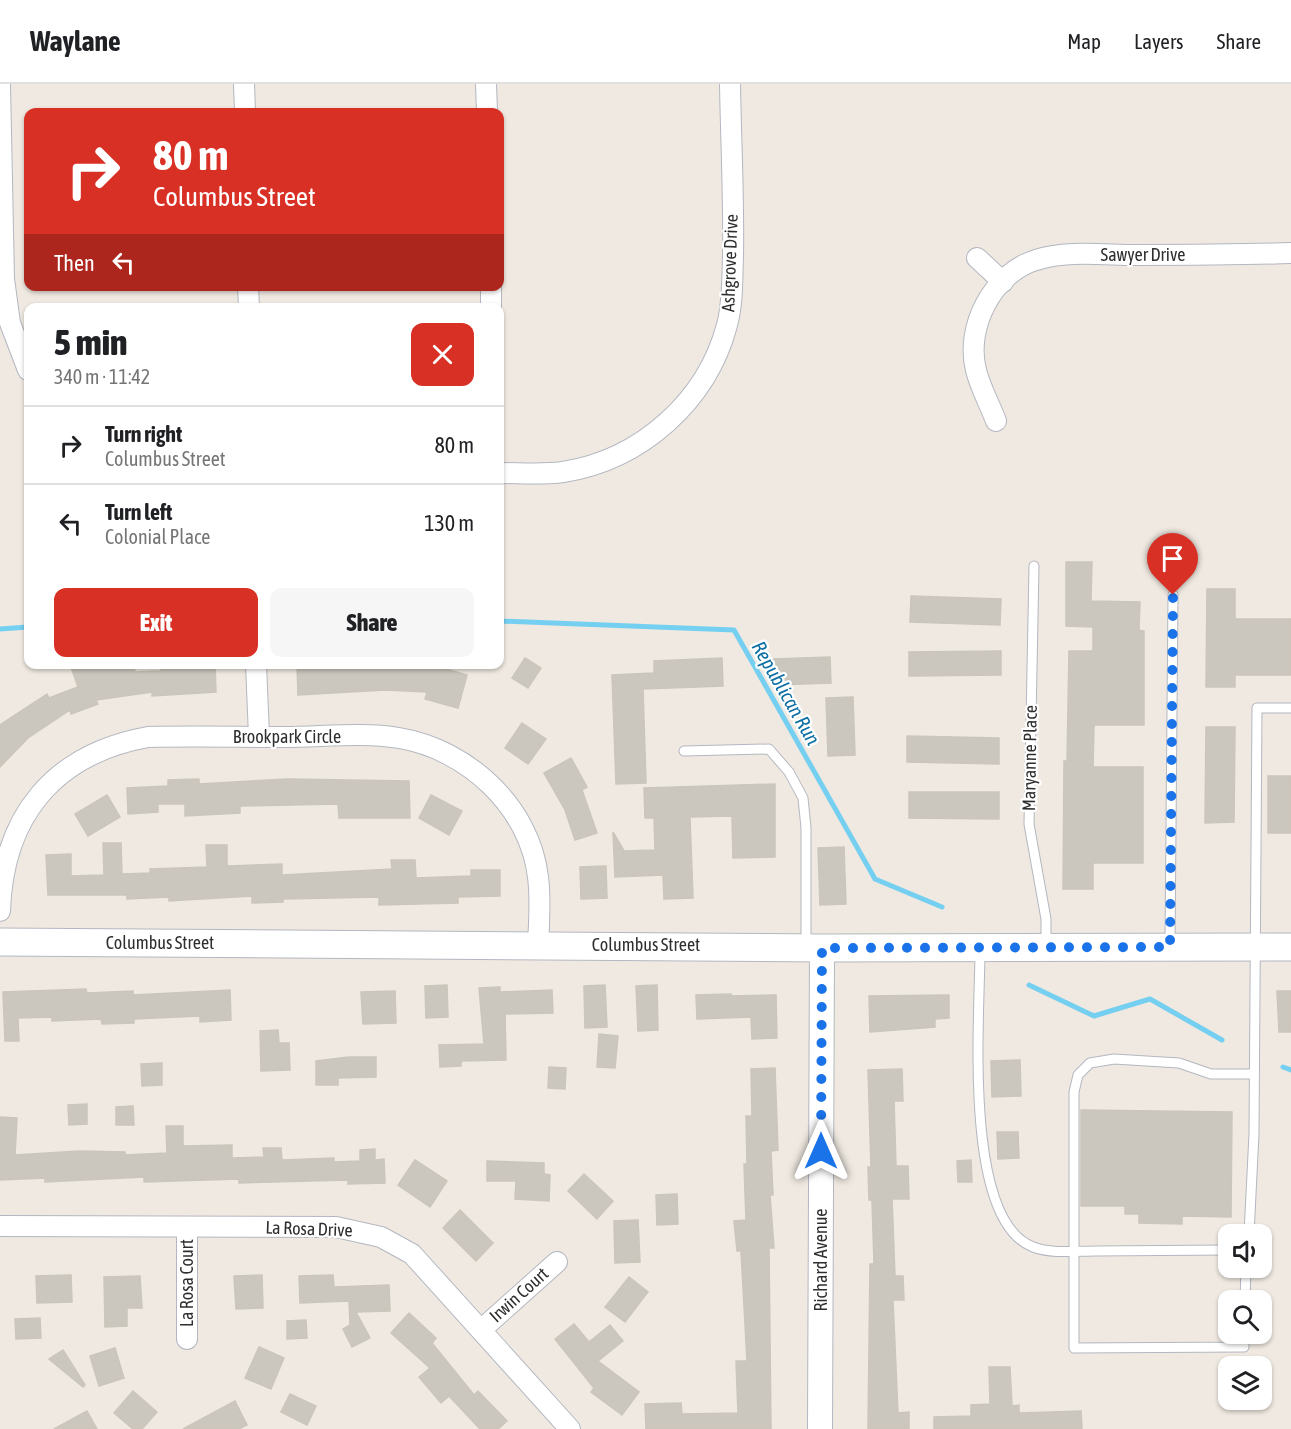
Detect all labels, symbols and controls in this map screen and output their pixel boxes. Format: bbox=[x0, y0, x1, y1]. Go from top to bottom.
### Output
text: Waylane bbox=[30, 25, 121, 57]
text: Map bbox=[1067, 29, 1101, 53]
text: Layers bbox=[1134, 29, 1184, 53]
text: Share bbox=[1217, 29, 1261, 53]
text: 80 m bbox=[153, 131, 228, 179]
icon: right bbox=[54, 132, 132, 210]
text: Columbus Street bbox=[153, 181, 316, 212]
street label: Ashgrove Drive bbox=[717, 214, 742, 312]
street label: Sawyer Drive bbox=[1101, 244, 1185, 265]
icon: left bbox=[107, 246, 140, 279]
text: Then bbox=[54, 250, 95, 276]
text: 5 min bbox=[54, 321, 128, 363]
button: close bbox=[411, 323, 474, 386]
text: 340 m · 11:42 bbox=[54, 365, 150, 388]
text: Turn right bbox=[105, 421, 182, 447]
icon: right bbox=[54, 429, 87, 462]
text: 80 m bbox=[434, 432, 474, 458]
text: Columbus Street bbox=[105, 447, 226, 470]
text: Turn left bbox=[105, 499, 172, 525]
icon: left bbox=[54, 507, 87, 540]
text: 130 m bbox=[424, 510, 474, 536]
text: Colonial Place bbox=[105, 525, 210, 548]
pin bbox=[1147, 533, 1198, 595]
icon: arrive bbox=[1156, 542, 1189, 575]
button: Exit bbox=[54, 588, 258, 657]
button: Share bbox=[270, 588, 474, 657]
water label: Republican Run bbox=[747, 637, 826, 749]
street label: Maryanne Place bbox=[1018, 705, 1041, 811]
street label: Brookpark Circle bbox=[233, 726, 341, 747]
street label: Columbus Street bbox=[106, 932, 214, 953]
street label: Columbus Street bbox=[592, 934, 700, 955]
position arrow bbox=[789, 1119, 853, 1183]
street label: Richard Avenue bbox=[810, 1208, 831, 1312]
street label: La Rosa Drive bbox=[265, 1216, 353, 1241]
map controls bbox=[1218, 1224, 1272, 1410]
button: sound bbox=[1218, 1224, 1272, 1278]
street label: La Rosa Court bbox=[176, 1239, 197, 1327]
street label: Irwin Court bbox=[485, 1263, 552, 1326]
button: search bbox=[1218, 1290, 1272, 1344]
button: layers bbox=[1218, 1356, 1272, 1410]

